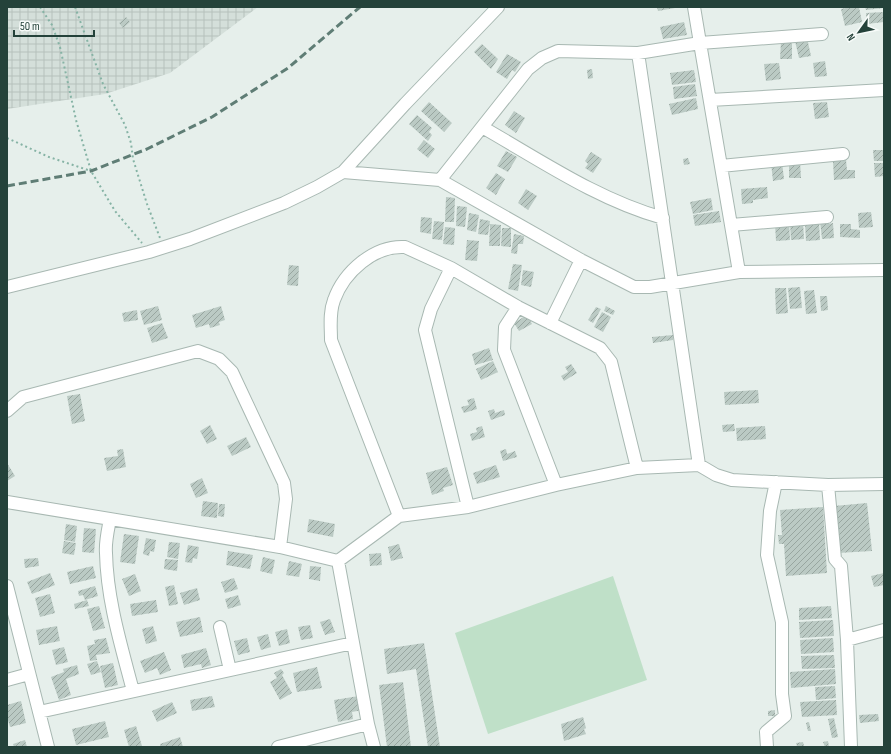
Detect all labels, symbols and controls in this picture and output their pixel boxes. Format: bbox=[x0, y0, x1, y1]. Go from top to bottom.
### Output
scale bar bbox=[14, 12, 94, 38]
north arrow bbox=[839, 12, 879, 52]
text: 50 m bbox=[20, 19, 40, 34]
text: N bbox=[844, 31, 858, 43]

